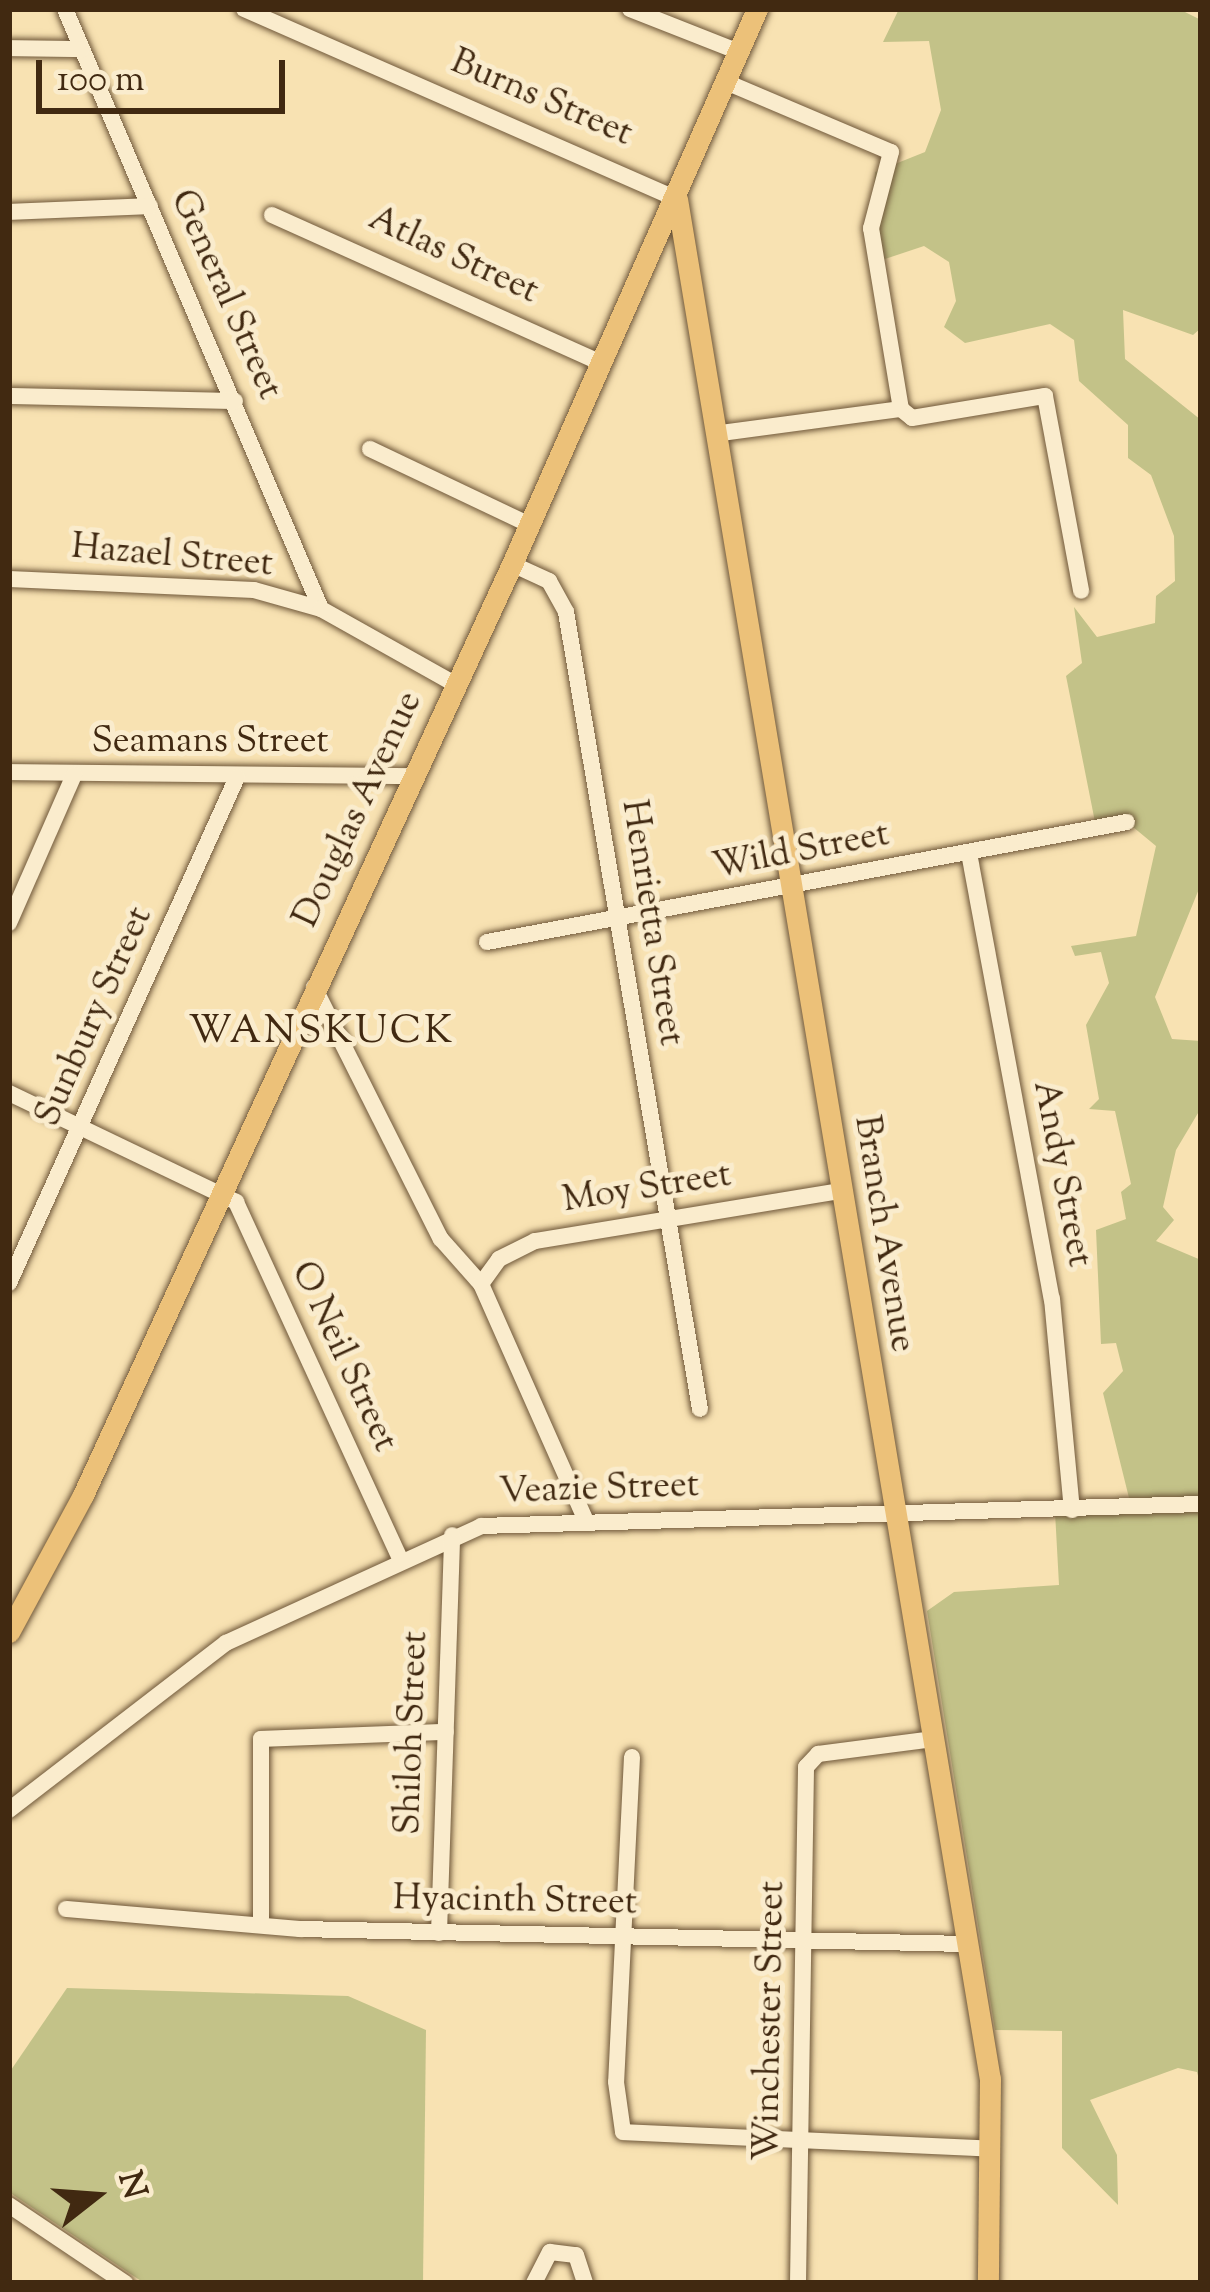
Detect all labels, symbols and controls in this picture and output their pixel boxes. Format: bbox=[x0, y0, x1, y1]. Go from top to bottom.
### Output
scale bar bbox=[42, 36, 291, 110]
street label: Burns Street bbox=[444, 41, 638, 157]
text: 100 m bbox=[57, 55, 144, 107]
street label: General Street bbox=[160, 184, 290, 406]
street label: Atlas Street bbox=[361, 198, 545, 314]
street label: Hazael Street bbox=[69, 527, 275, 587]
street label: Douglas Avenue bbox=[285, 685, 433, 935]
street label: Seamans Street bbox=[91, 721, 329, 765]
street label: Henrietta Street bbox=[610, 797, 692, 1049]
street label: Wild Street bbox=[709, 814, 893, 890]
street label: Sunbury Street bbox=[27, 901, 163, 1133]
district label: WANSKUCK bbox=[189, 1010, 455, 1056]
street label: Andy Street bbox=[1022, 1077, 1100, 1271]
street label: Branch Avenue bbox=[843, 1113, 923, 1355]
street label: Moy Street bbox=[560, 1154, 734, 1224]
street label: O Neil Street bbox=[280, 1255, 406, 1459]
street label: Veazie Street bbox=[498, 1465, 700, 1515]
street label: Shiloh Street bbox=[388, 1630, 438, 1836]
street label: Hyacinth Street bbox=[393, 1878, 637, 1926]
street label: Winchester Street bbox=[747, 1881, 795, 2161]
north arrow bbox=[36, 2136, 156, 2256]
text: N bbox=[104, 2166, 157, 2205]

